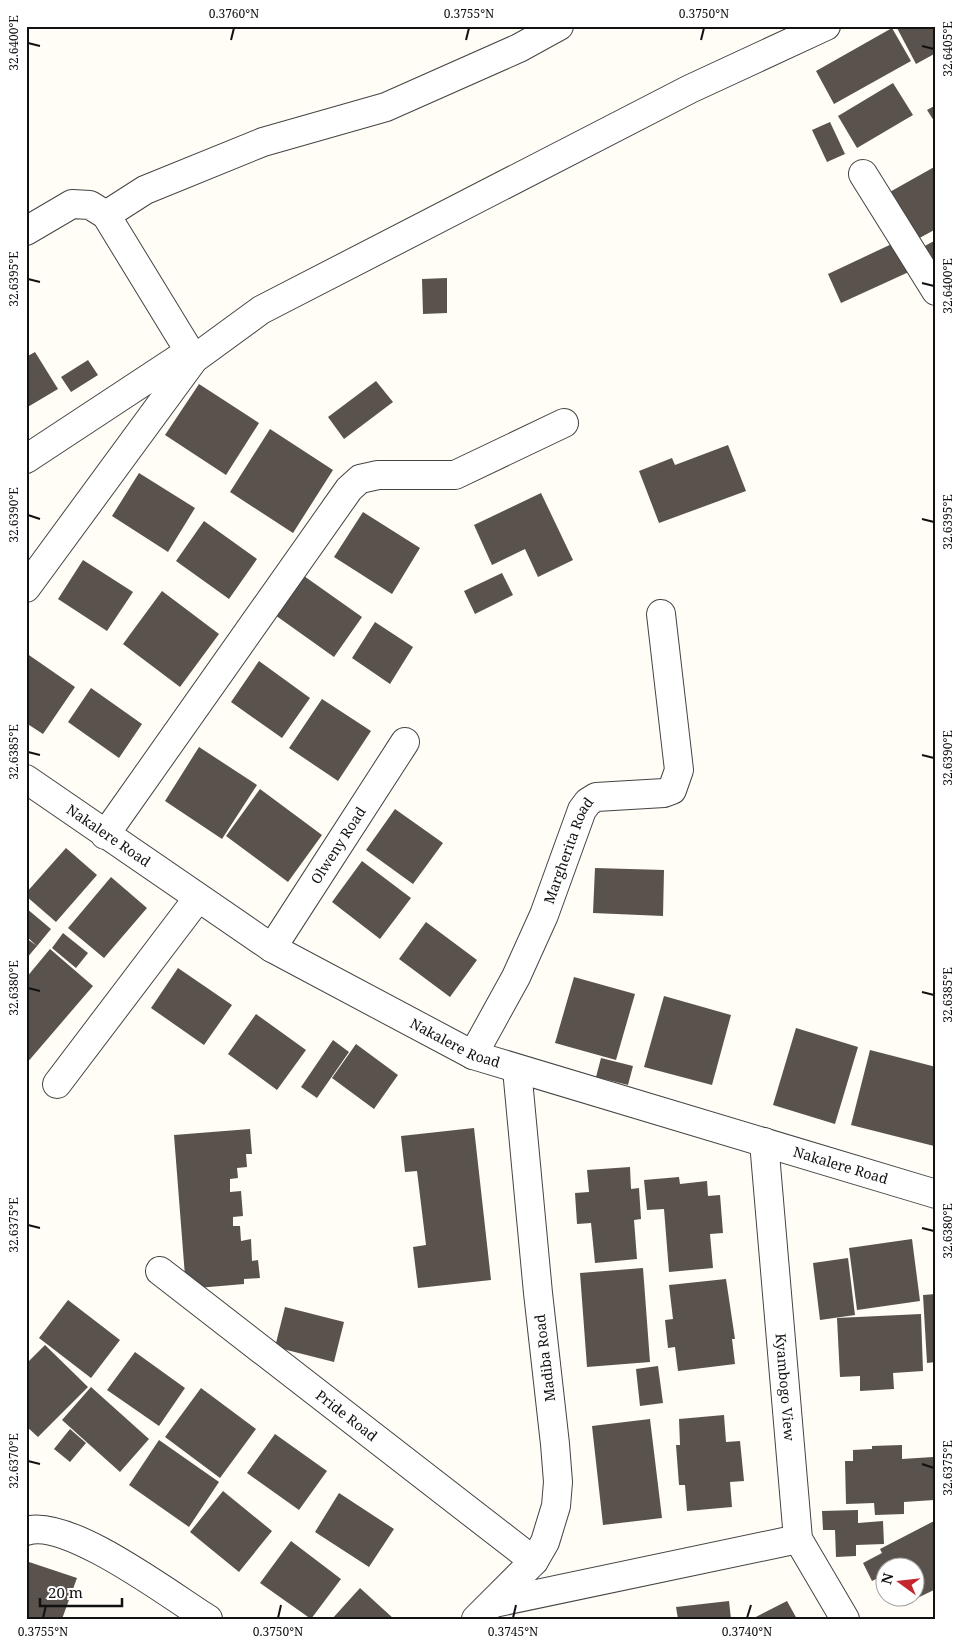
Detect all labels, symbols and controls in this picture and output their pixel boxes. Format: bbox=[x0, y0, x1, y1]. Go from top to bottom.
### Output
text: 0.3760°N bbox=[209, 5, 259, 22]
text: 0.3755°N bbox=[444, 5, 494, 22]
text: 0.3750°N bbox=[679, 5, 729, 22]
text: 32.6400°E bbox=[5, 15, 22, 71]
text: 32.6405°E bbox=[939, 21, 956, 77]
text: 32.6395°E bbox=[5, 251, 22, 307]
text: 32.6400°E bbox=[939, 258, 956, 314]
text: 32.6390°E bbox=[5, 487, 22, 543]
text: 32.6395°E bbox=[939, 494, 956, 550]
text: 32.6385°E bbox=[5, 724, 22, 780]
text: 32.6390°E bbox=[939, 730, 956, 786]
street label: Margherita Road bbox=[539, 793, 598, 906]
street label: Nakalere Road bbox=[63, 800, 155, 871]
street label: Olweny Road bbox=[306, 803, 370, 888]
text: 32.6380°E bbox=[5, 960, 22, 1016]
text: 32.6385°E bbox=[939, 967, 956, 1023]
street label: Nakalere Road bbox=[407, 1013, 503, 1072]
street label: Nakalere Road bbox=[791, 1142, 891, 1188]
text: 32.6375°E bbox=[5, 1197, 22, 1253]
text: 32.6380°E bbox=[939, 1203, 956, 1259]
street label: Madiba Road bbox=[530, 1313, 559, 1403]
street label: Kyambogo View bbox=[771, 1332, 800, 1443]
street label: Pride Road bbox=[312, 1385, 382, 1445]
text: 32.6370°E bbox=[5, 1433, 22, 1489]
text: 32.6375°E bbox=[939, 1440, 956, 1496]
north arrow bbox=[874, 1558, 924, 1608]
text: N bbox=[876, 1571, 898, 1586]
scale bar bbox=[40, 1575, 122, 1607]
text: 20 m bbox=[48, 1582, 83, 1602]
text: 0.3755°N bbox=[18, 1623, 68, 1640]
text: 0.3750°N bbox=[253, 1623, 303, 1640]
text: 0.3745°N bbox=[488, 1623, 538, 1640]
text: 0.3740°N bbox=[722, 1623, 772, 1640]

